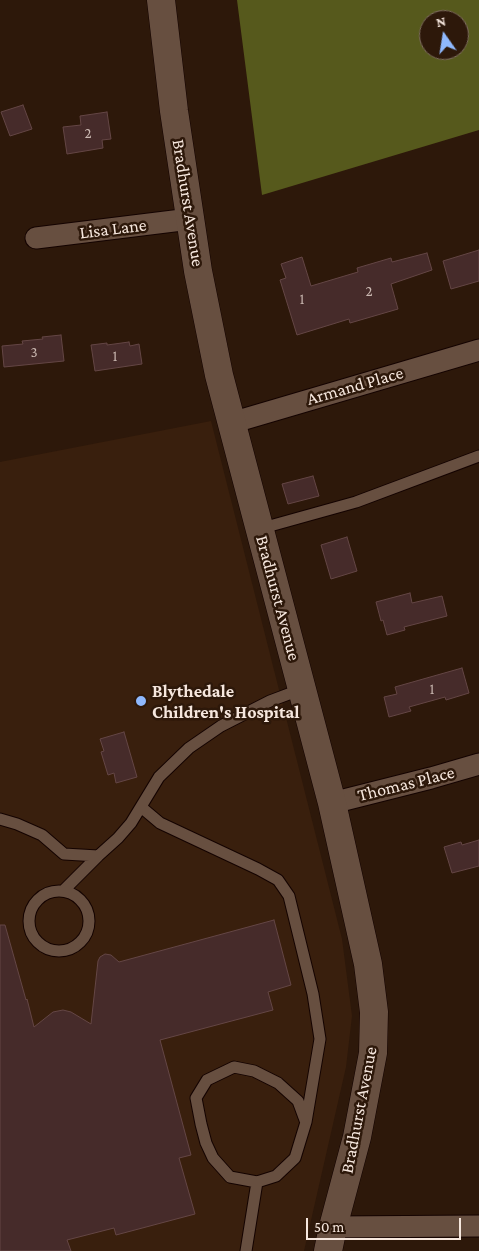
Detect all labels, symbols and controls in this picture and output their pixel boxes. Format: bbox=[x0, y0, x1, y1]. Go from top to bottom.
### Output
north arrow bbox=[419, 10, 469, 60]
text: N bbox=[434, 12, 447, 30]
house number: 2 bbox=[84, 124, 92, 142]
street label: Bradhurst Avenue bbox=[167, 138, 209, 268]
street label: Lisa Lane bbox=[78, 214, 148, 244]
house number: 2 bbox=[365, 282, 373, 300]
house number: 1 bbox=[300, 290, 304, 308]
house number: 3 bbox=[30, 343, 38, 361]
house number: 1 bbox=[113, 347, 117, 365]
street label: Armand Place bbox=[304, 362, 406, 410]
street label: Bradhurst Avenue bbox=[251, 533, 305, 663]
place label: Blythedale Children's Hospital bbox=[152, 680, 299, 722]
house number: 1 bbox=[430, 680, 434, 698]
marker: Blythedale Children's Hospital bbox=[134, 694, 148, 708]
street label: Thomas Place bbox=[355, 762, 457, 806]
street label: Bradhurst Avenue bbox=[336, 1045, 382, 1175]
scale bar bbox=[309, 1208, 464, 1240]
text: 50 m bbox=[314, 1219, 344, 1235]

